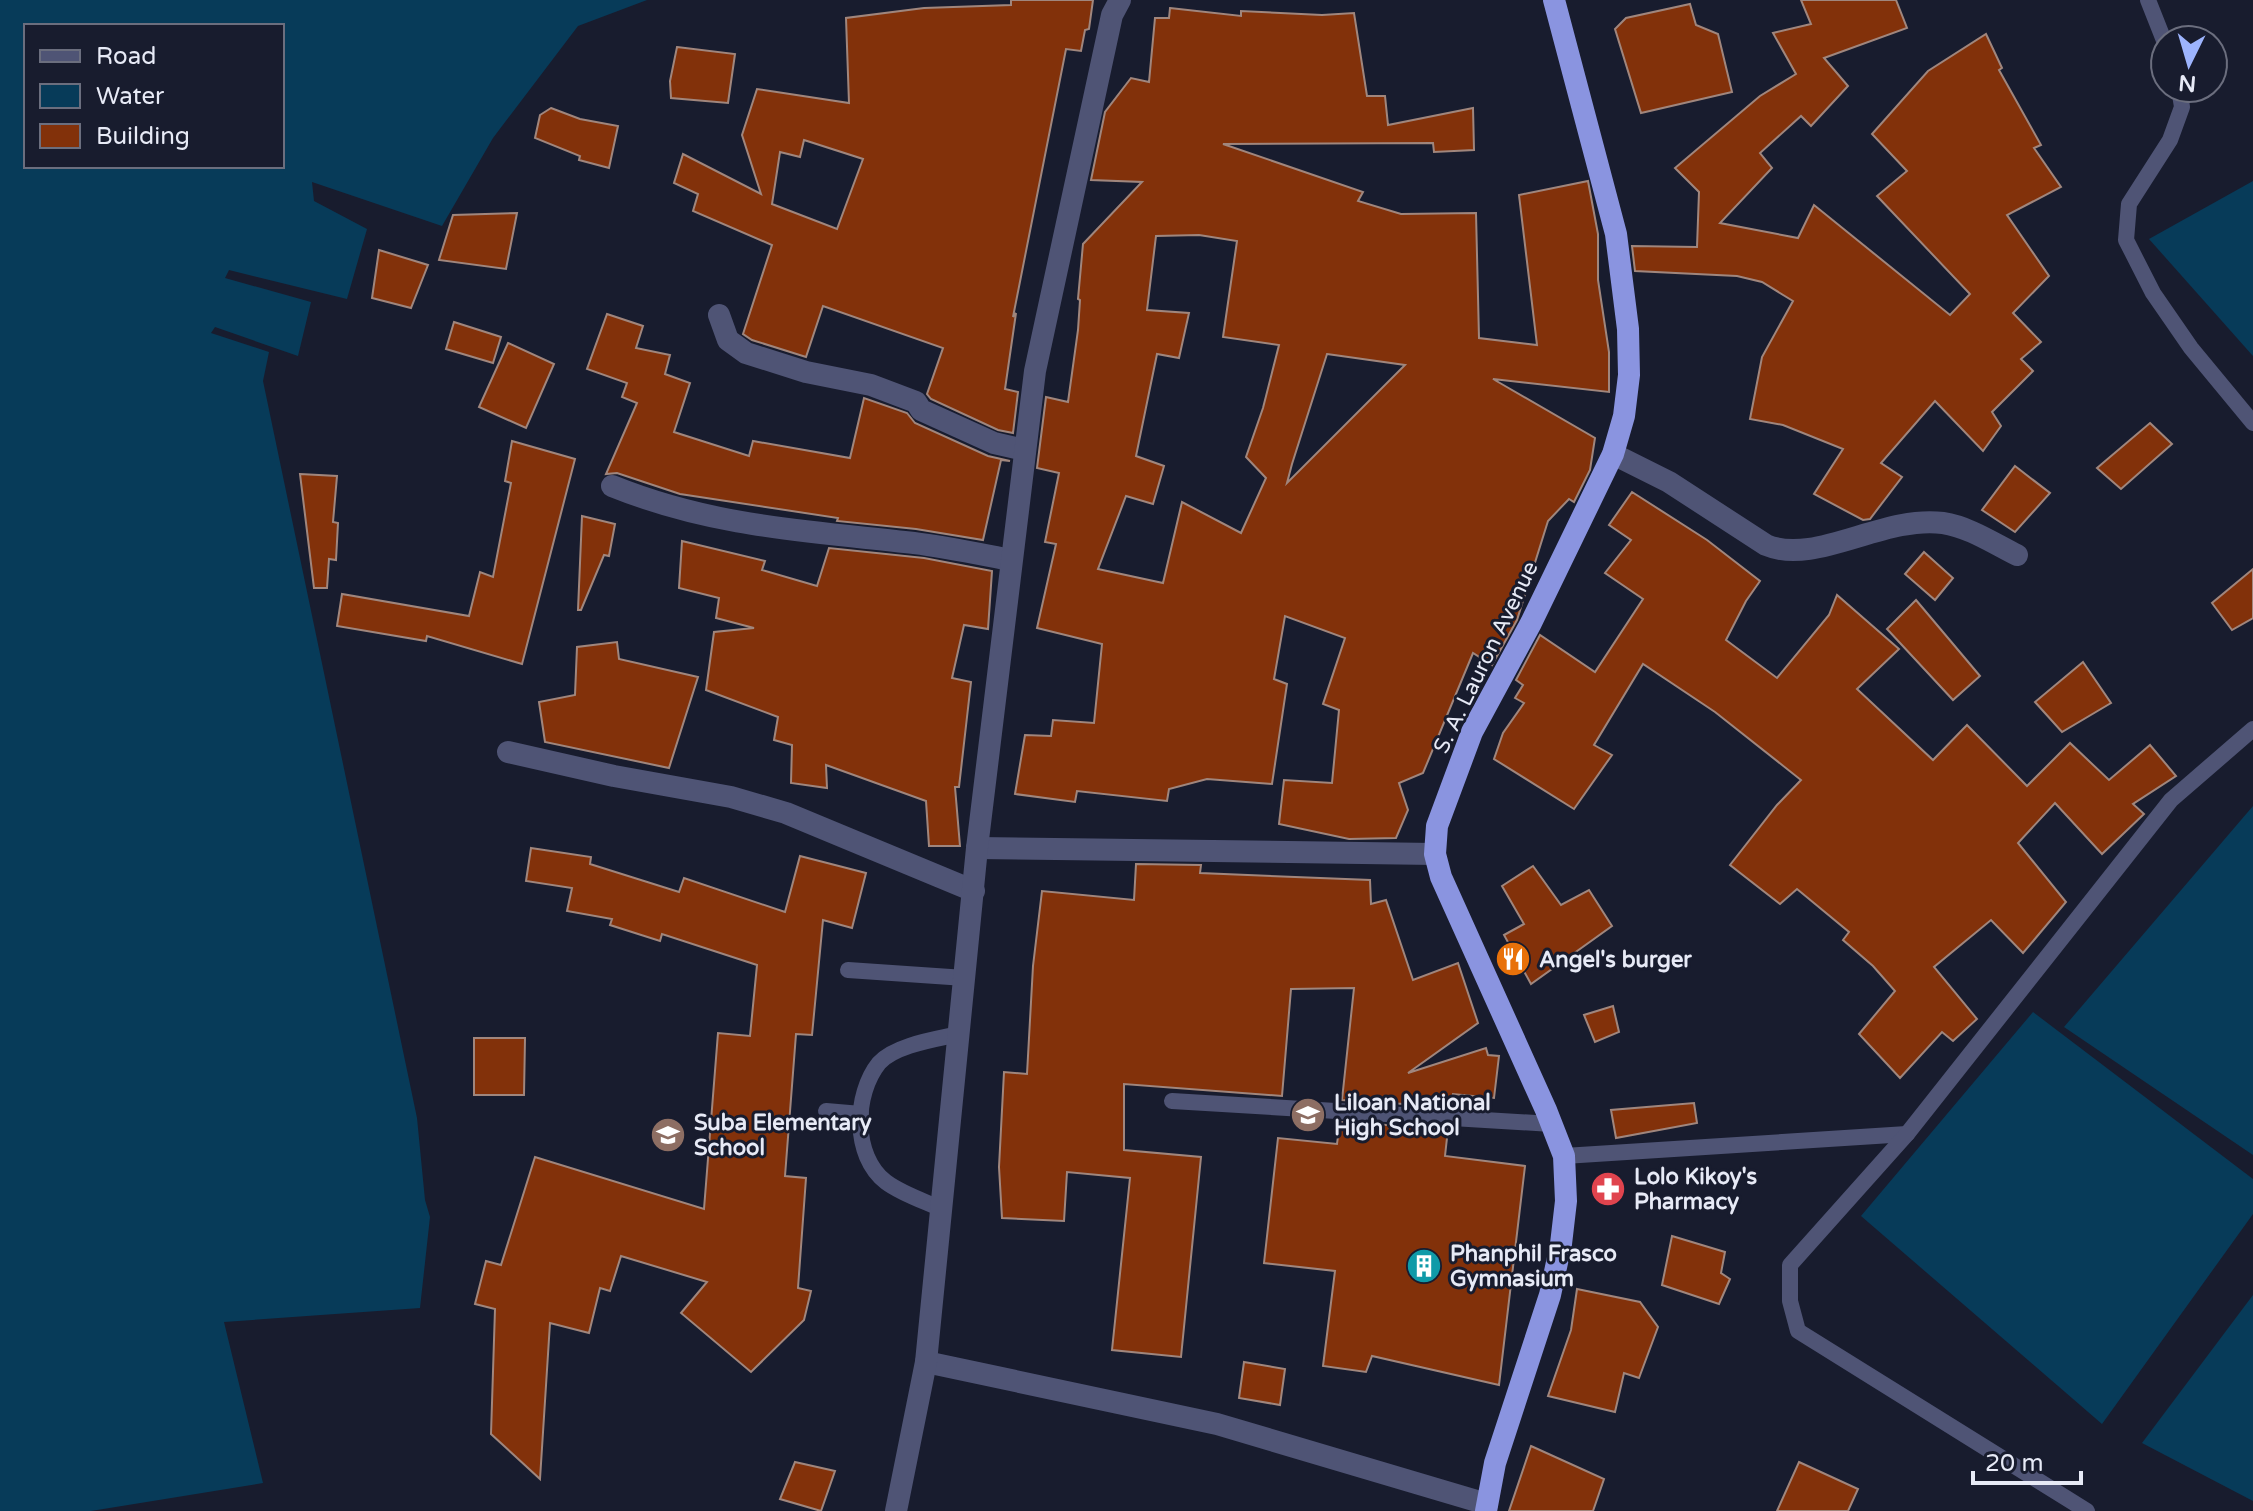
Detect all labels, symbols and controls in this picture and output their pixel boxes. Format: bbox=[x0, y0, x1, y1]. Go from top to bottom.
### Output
legend bbox=[24, 24, 284, 168]
north arrow bbox=[2149, 24, 2229, 104]
text: Road bbox=[96, 42, 156, 71]
text: N bbox=[2177, 69, 2197, 97]
text: Water bbox=[96, 82, 165, 111]
text: Building bbox=[96, 122, 190, 151]
street label: S. A. Lauron Avenue bbox=[1428, 557, 1544, 758]
restaurant icon: Angel's burger bbox=[1494, 940, 1532, 978]
place label: Angel's burger bbox=[1539, 947, 1692, 973]
place label: Liloan National High School bbox=[1334, 1090, 1491, 1141]
school or university icon: Liloan National High School bbox=[1289, 1096, 1327, 1134]
place label: Suba Elementary School bbox=[694, 1110, 872, 1161]
school or university icon: Suba Elementary School bbox=[649, 1116, 687, 1154]
place label: Lolo Kikoy's Pharmacy bbox=[1634, 1164, 1758, 1215]
pharmacy icon: Lolo Kikoy's Pharmacy bbox=[1589, 1170, 1627, 1208]
place label: Phanphil Frasco Gymnasium bbox=[1450, 1241, 1617, 1292]
building icon: Phanphil Frasco Gymnasium bbox=[1405, 1247, 1443, 1285]
scale bar bbox=[1973, 1435, 2081, 1485]
text: 20 m bbox=[1985, 1449, 2043, 1478]

